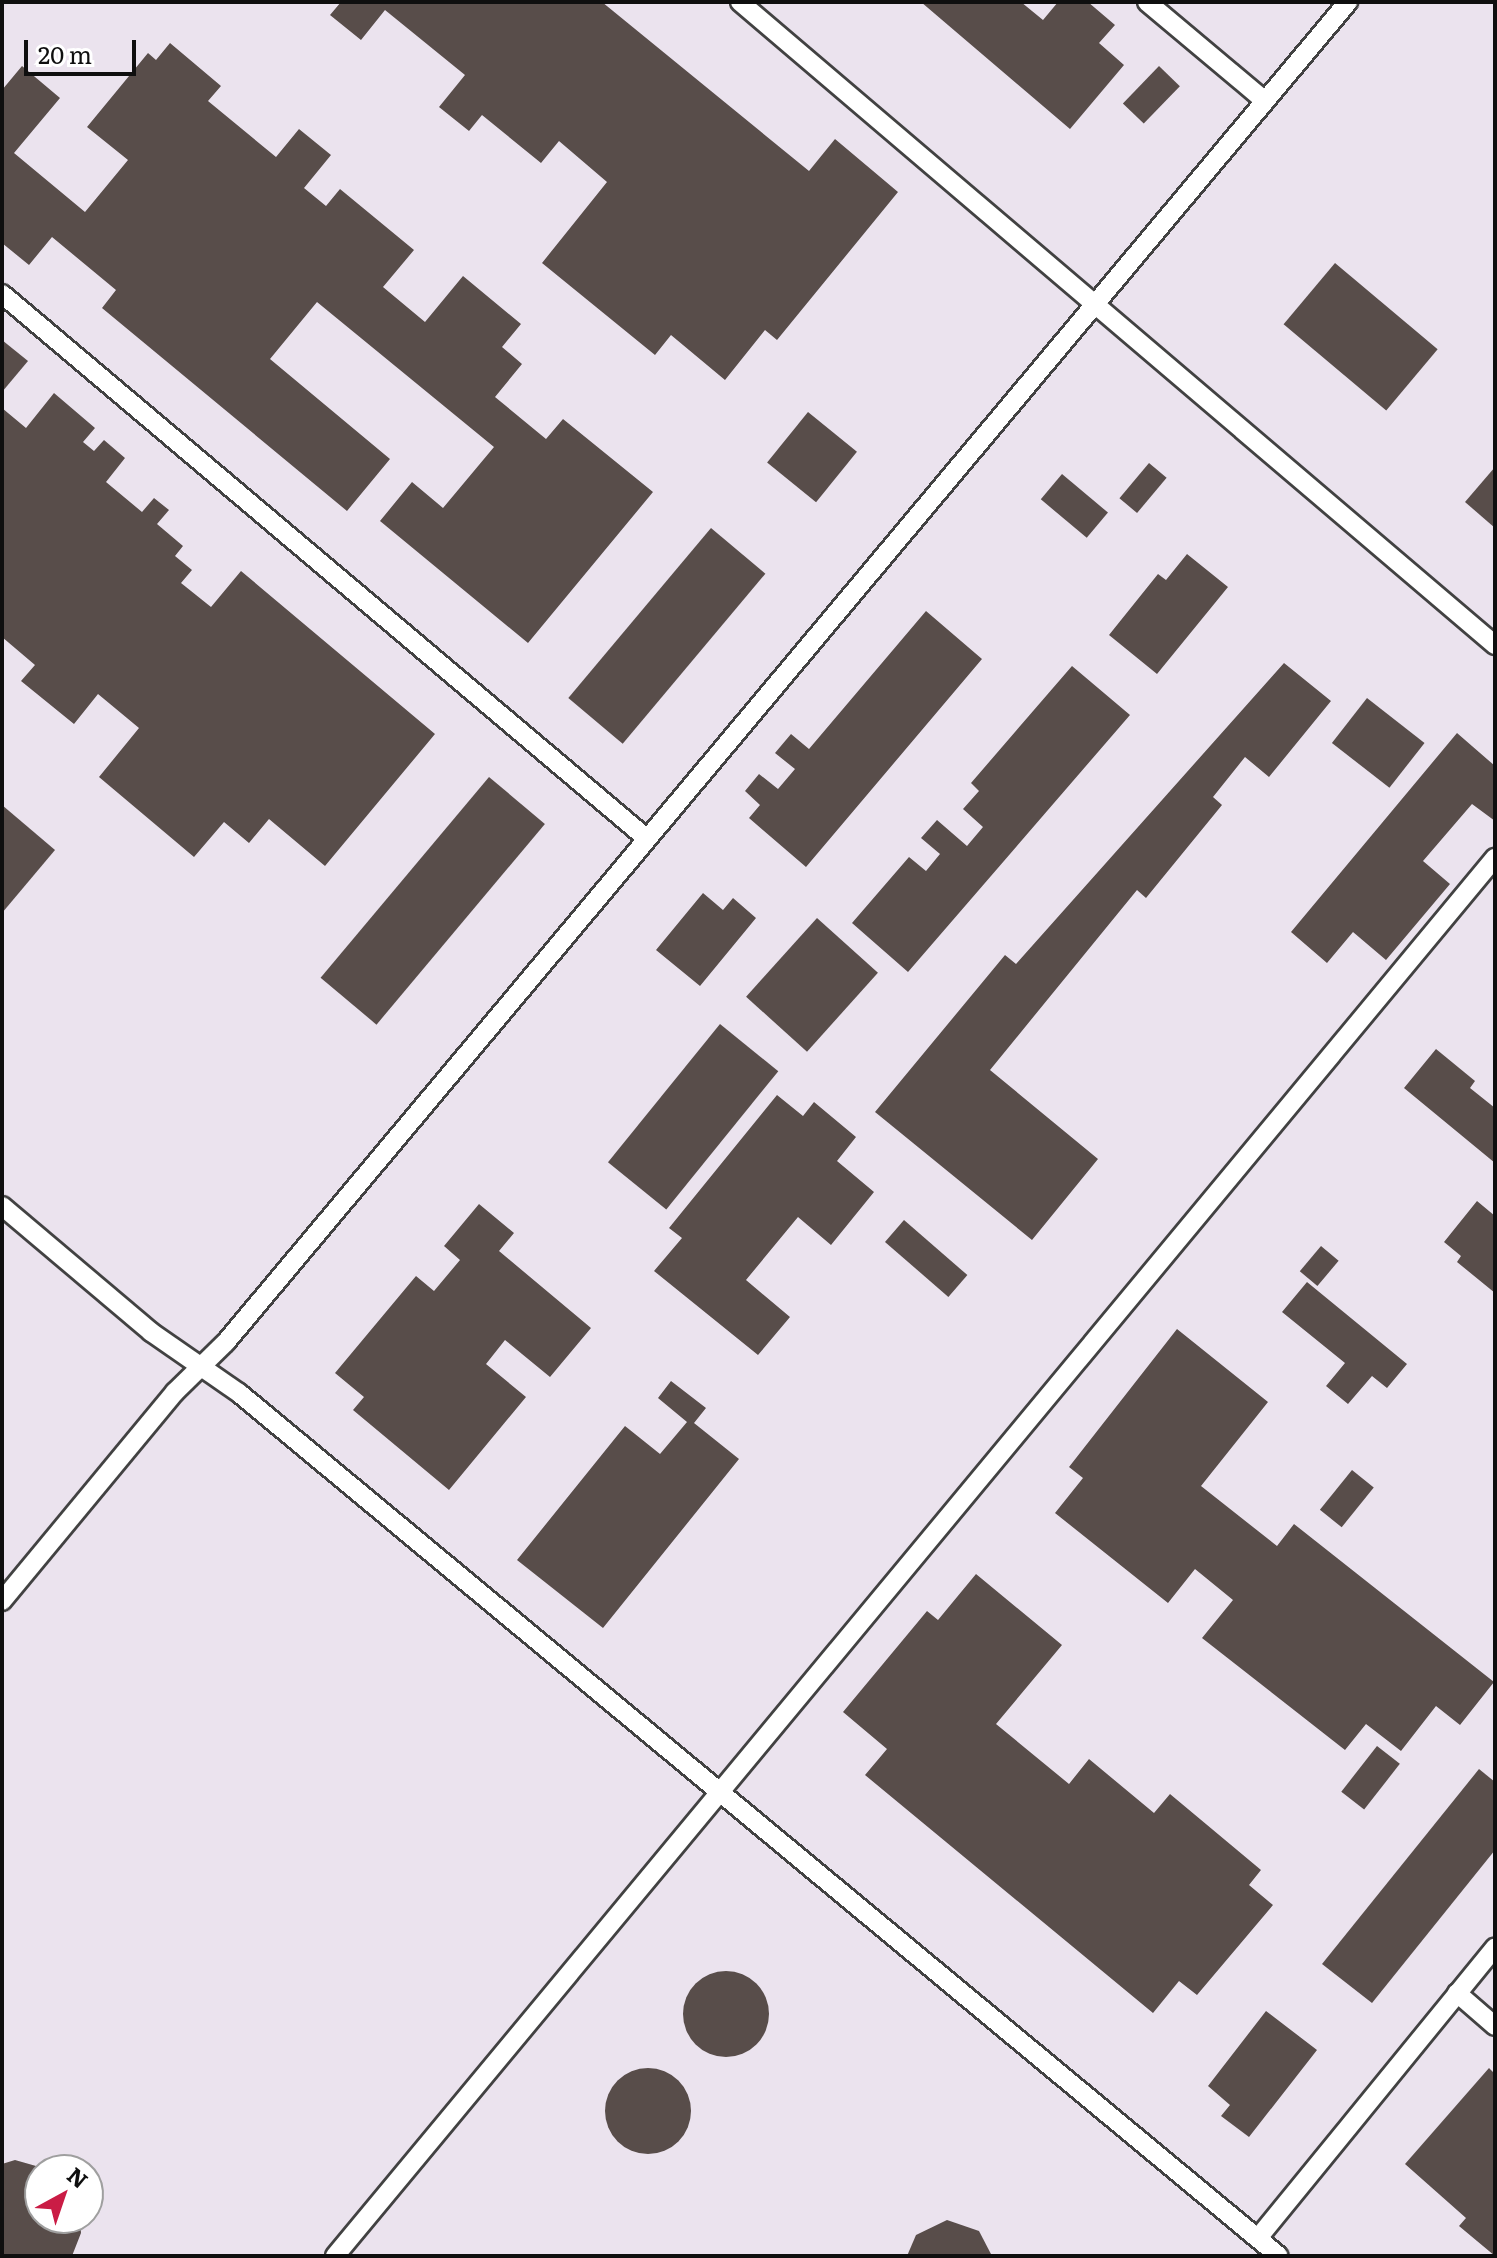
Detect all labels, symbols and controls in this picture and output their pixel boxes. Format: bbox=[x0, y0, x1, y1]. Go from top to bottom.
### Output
scale bar bbox=[28, 24, 140, 74]
text: 20 m bbox=[38, 36, 92, 71]
north arrow bbox=[24, 2154, 104, 2234]
text: N bbox=[61, 2158, 96, 2195]

